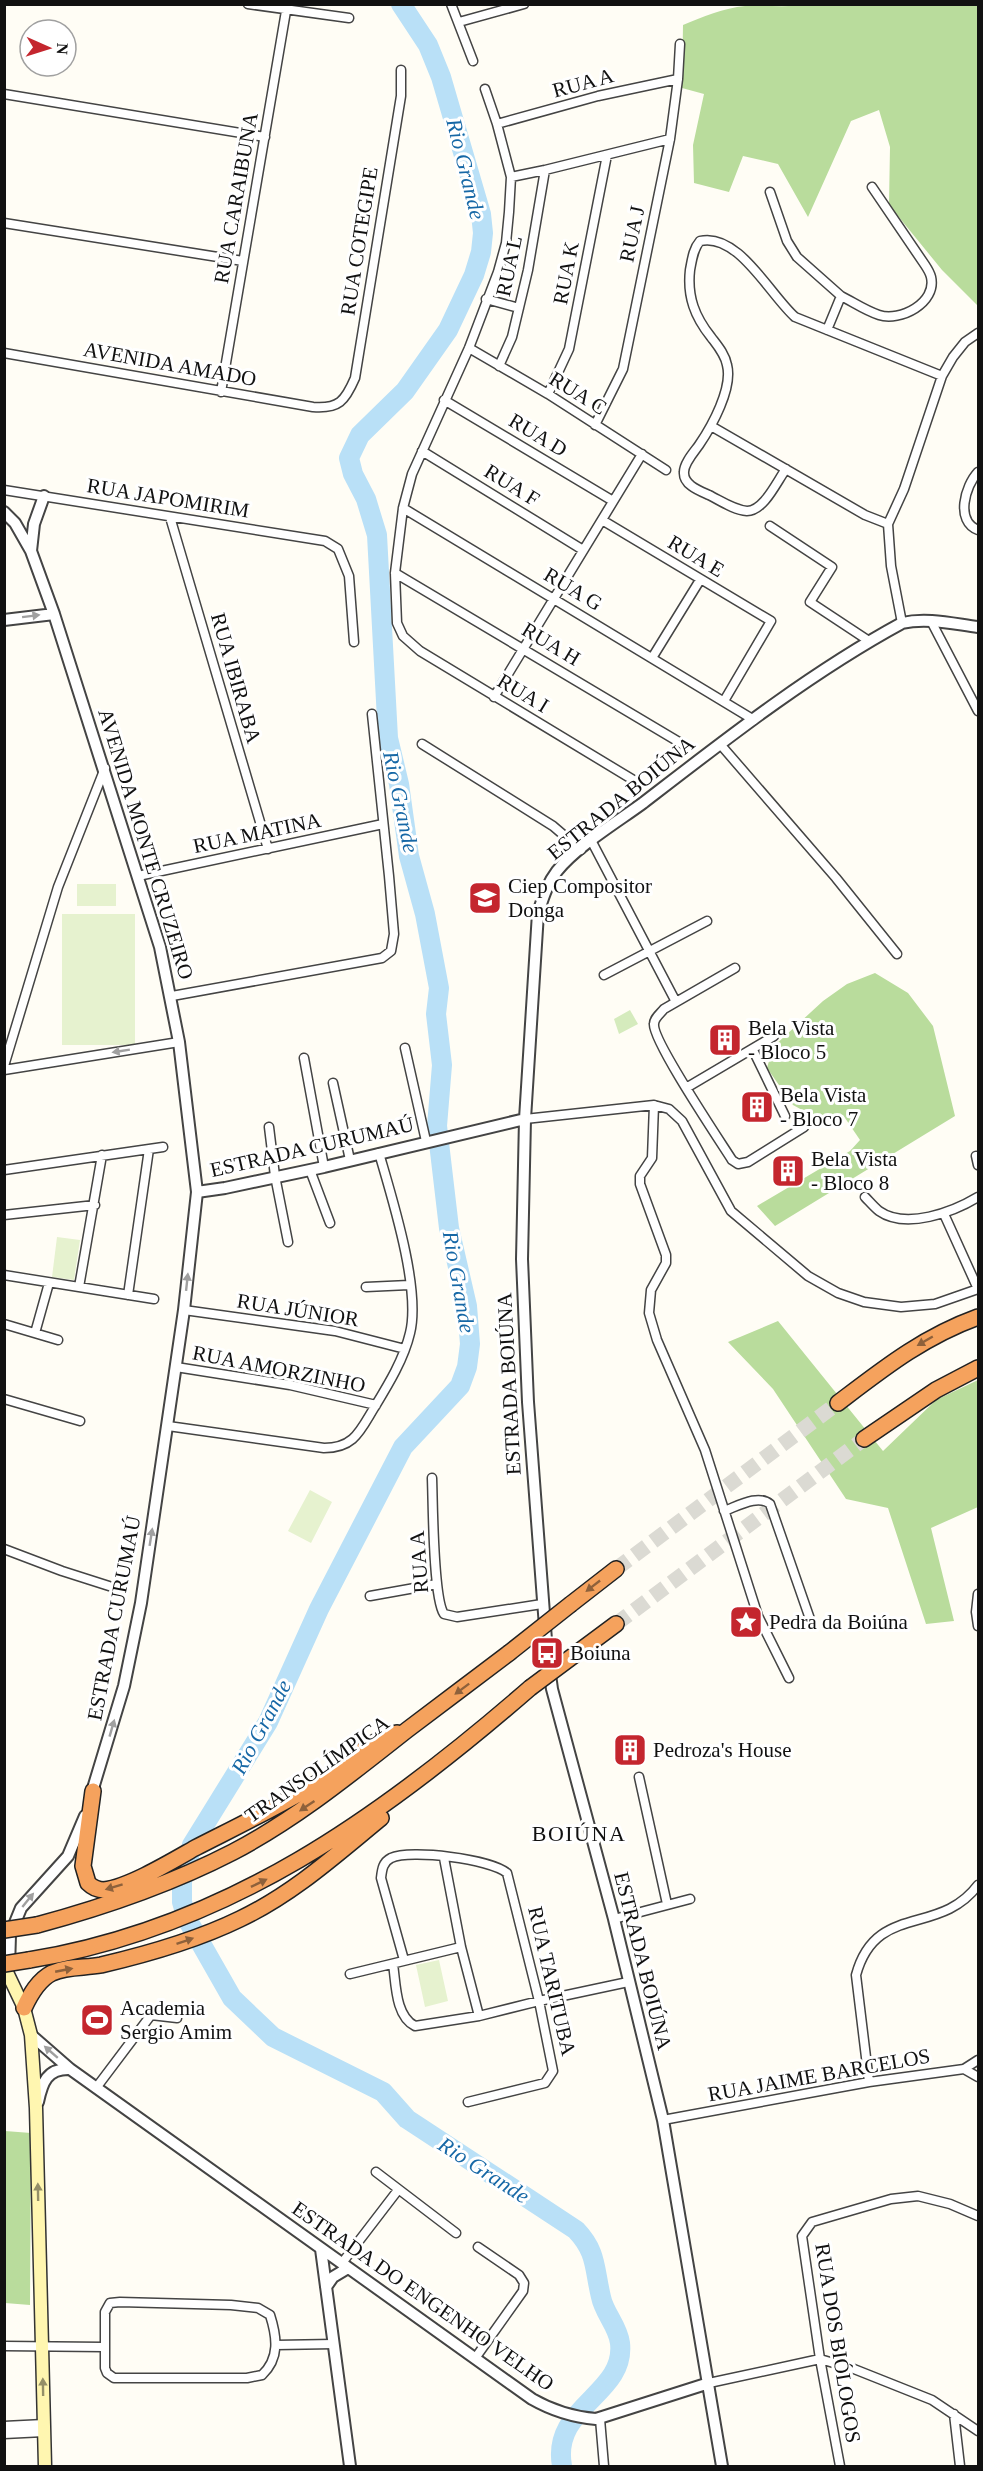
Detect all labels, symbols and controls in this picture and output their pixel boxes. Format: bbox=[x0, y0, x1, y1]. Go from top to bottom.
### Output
north arrow bbox=[18, 18, 78, 78]
text: N bbox=[54, 43, 71, 55]
street label: RUA A bbox=[550, 63, 617, 103]
street label: RUA CARAIBUNA bbox=[209, 110, 263, 285]
water label: Rio Grande bbox=[441, 115, 491, 222]
street label: RUA COTEGIPE bbox=[335, 165, 383, 317]
street label: RUA J bbox=[614, 204, 650, 264]
street label: RUA L bbox=[491, 234, 527, 298]
street label: RUA K bbox=[548, 239, 584, 307]
street label: AVENIDA AMADO bbox=[82, 337, 258, 391]
street label: RUA C bbox=[545, 366, 611, 420]
street label: RUA D bbox=[505, 408, 571, 462]
street label: RUA F bbox=[480, 459, 544, 511]
street label: RUA JAPOMIRIM bbox=[85, 473, 251, 523]
street label: RUA E bbox=[664, 530, 728, 582]
street label: RUA G bbox=[540, 562, 606, 616]
street label: RUA IBIRABA bbox=[206, 610, 266, 747]
one-way arrow bbox=[21, 612, 40, 621]
street label: RUA H bbox=[518, 617, 584, 671]
street label: RUA I bbox=[493, 668, 553, 718]
street label: AVENIDA MONTE CRUZEIRO bbox=[93, 706, 199, 982]
street label: ESTRADA BOIÚNA bbox=[542, 731, 700, 865]
water label: Rio Grande bbox=[378, 748, 424, 855]
street label: RUA MATINA bbox=[191, 808, 324, 858]
place label: Ciep Compositor Donga bbox=[508, 874, 652, 922]
school or university icon: Ciep Compositor Donga bbox=[467, 880, 503, 916]
place label: Bela Vista - Bloco 5 bbox=[748, 1016, 835, 1064]
building icon: Bela Vista - Bloco 5 bbox=[707, 1022, 743, 1058]
one-way arrow bbox=[111, 1047, 130, 1056]
place label: Bela Vista - Bloco 7 bbox=[780, 1083, 867, 1131]
building icon: Bela Vista - Bloco 7 bbox=[739, 1089, 775, 1125]
street label: ESTRADA CURUMAÚ bbox=[208, 1112, 416, 1182]
place label: Bela Vista - Bloco 8 bbox=[811, 1147, 898, 1195]
building icon: Bela Vista - Bloco 8 bbox=[770, 1153, 806, 1189]
water label: Rio Grande bbox=[438, 1228, 480, 1335]
one-way arrow bbox=[182, 1272, 192, 1291]
street label: RUA JÚNIOR bbox=[235, 1289, 361, 1331]
street label: ESTRADA BOIÚNA bbox=[492, 1291, 526, 1476]
one-way arrow bbox=[917, 1335, 933, 1346]
street label: RUA AMORZINHO bbox=[191, 1340, 367, 1398]
street label: ESTRADA CURUMAÚ bbox=[82, 1513, 146, 1723]
one-way arrow bbox=[147, 1528, 156, 1547]
street label: RUA A bbox=[405, 1529, 433, 1594]
one-way arrow bbox=[586, 1580, 601, 1592]
place icon: Pedra da Boiúna bbox=[728, 1604, 764, 1640]
place label: Pedra da Boiúna bbox=[769, 1610, 908, 1634]
bus stop icon: Boiuna bbox=[529, 1635, 565, 1671]
place label: Boiuna bbox=[570, 1641, 631, 1665]
water label: Rio Grande bbox=[225, 1675, 296, 1779]
one-way arrow bbox=[455, 1682, 470, 1694]
street label: TRANSOLÍMPICA bbox=[240, 1710, 394, 1828]
one-way arrow bbox=[108, 1719, 117, 1737]
building icon: Pedroza's House bbox=[612, 1732, 648, 1768]
place label: Pedroza's House bbox=[653, 1738, 792, 1762]
one-way arrow bbox=[299, 1800, 315, 1811]
district label: BOIÚNA bbox=[532, 1821, 626, 1846]
street label: ESTRADA BOIÚNA bbox=[609, 1870, 677, 2053]
one-way arrow bbox=[250, 1878, 267, 1888]
one-way arrow bbox=[105, 1883, 123, 1892]
one-way arrow bbox=[21, 1892, 34, 1908]
street label: RUA TARITUBA bbox=[523, 1904, 581, 2059]
one-way arrow bbox=[176, 1935, 194, 1945]
one-way arrow bbox=[55, 1965, 74, 1974]
place label: Academia Sergio Amim bbox=[120, 1996, 232, 2044]
sports icon: Academia Sergio Amim bbox=[79, 2002, 115, 2038]
street label: RUA JAIME BARCELOS bbox=[706, 2044, 932, 2106]
one-way arrow bbox=[43, 2046, 59, 2059]
water label: Rio Grande bbox=[433, 2131, 534, 2209]
one-way arrow bbox=[34, 2183, 43, 2202]
street label: ESTRADA DO ENGENHO VELHO bbox=[288, 2196, 558, 2396]
street label: RUA DOS BIÓLOGOS bbox=[810, 2241, 866, 2445]
one-way arrow bbox=[38, 2378, 48, 2397]

